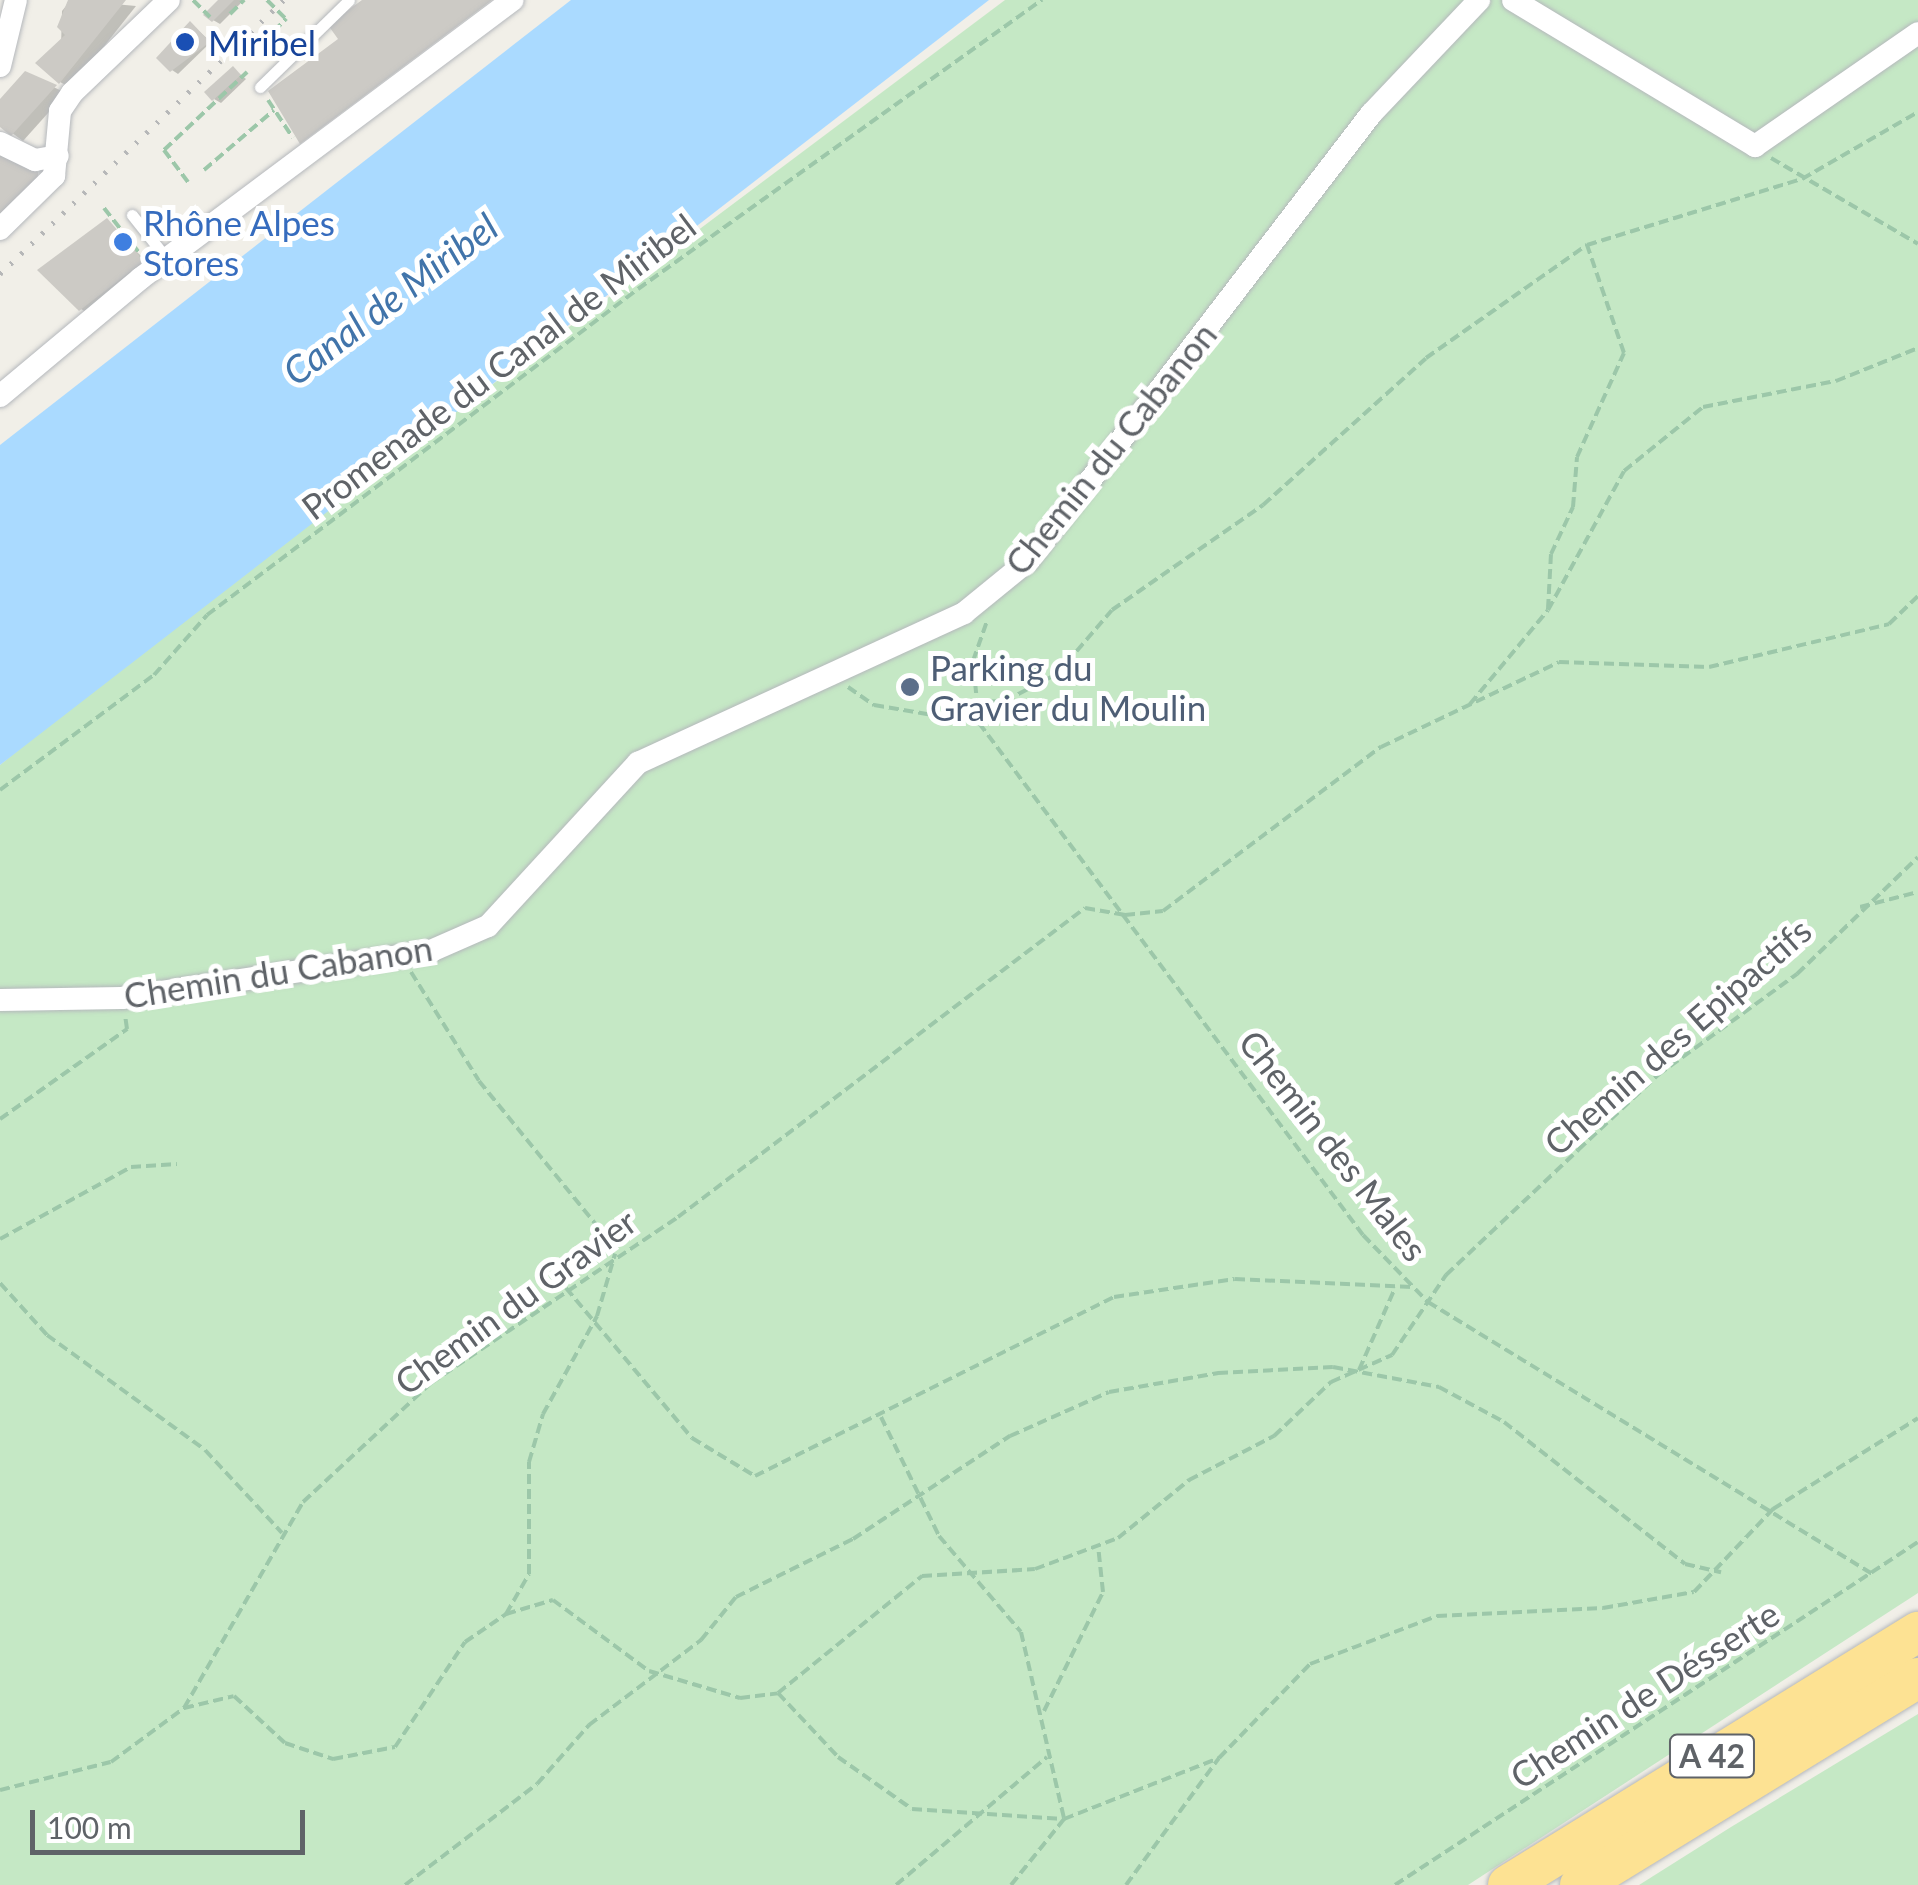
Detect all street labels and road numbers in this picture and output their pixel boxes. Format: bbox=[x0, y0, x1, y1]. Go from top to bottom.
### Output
street label: Promenade du Canal de Miribel bbox=[293, 204, 703, 528]
street label: Chemin du Cabanon bbox=[996, 314, 1224, 582]
street label: Chemin des Epipactifs bbox=[1535, 909, 1819, 1163]
street label: Chemin du Cabanon bbox=[121, 926, 435, 1016]
street label: Chemin des Males bbox=[1231, 1022, 1437, 1268]
street label: Chemin du Gravier bbox=[386, 1199, 644, 1403]
street label: Chemin de Désserte bbox=[1502, 1592, 1786, 1796]
road number: A 42 bbox=[1667, 1729, 1757, 1783]

